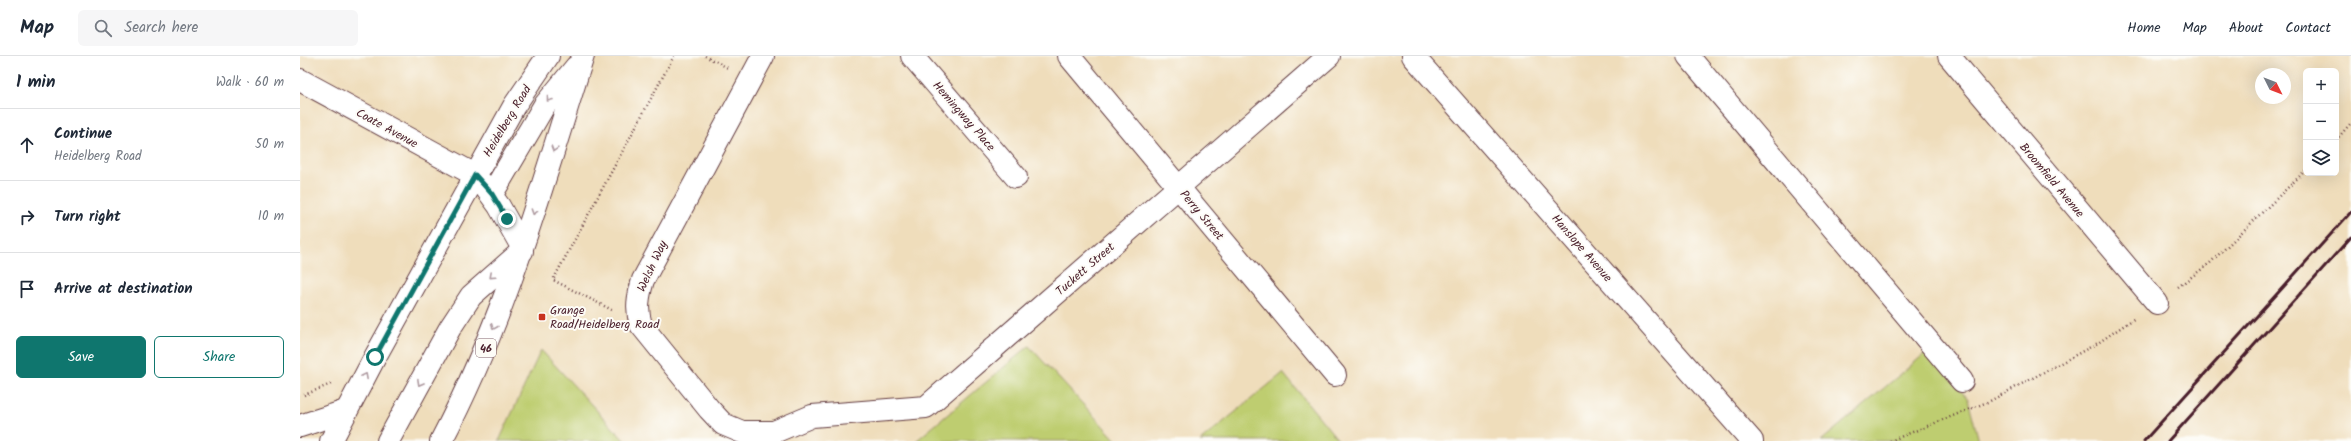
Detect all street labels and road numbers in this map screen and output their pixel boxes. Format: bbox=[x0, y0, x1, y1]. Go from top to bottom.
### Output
street label: Hemingway Place bbox=[928, 77, 1000, 156]
street label: Heidelberg Road bbox=[478, 81, 537, 161]
street label: Coate Avenue bbox=[352, 104, 422, 154]
street label: Broomfield Avenue bbox=[2014, 139, 2089, 222]
street label: Perry Street bbox=[1175, 186, 1229, 245]
street label: Hanslope Avenue bbox=[1547, 210, 1617, 287]
street label: Welsh Way bbox=[632, 237, 673, 295]
street label: Tuckett Street bbox=[1052, 238, 1119, 301]
road number: 46 bbox=[476, 339, 496, 357]

